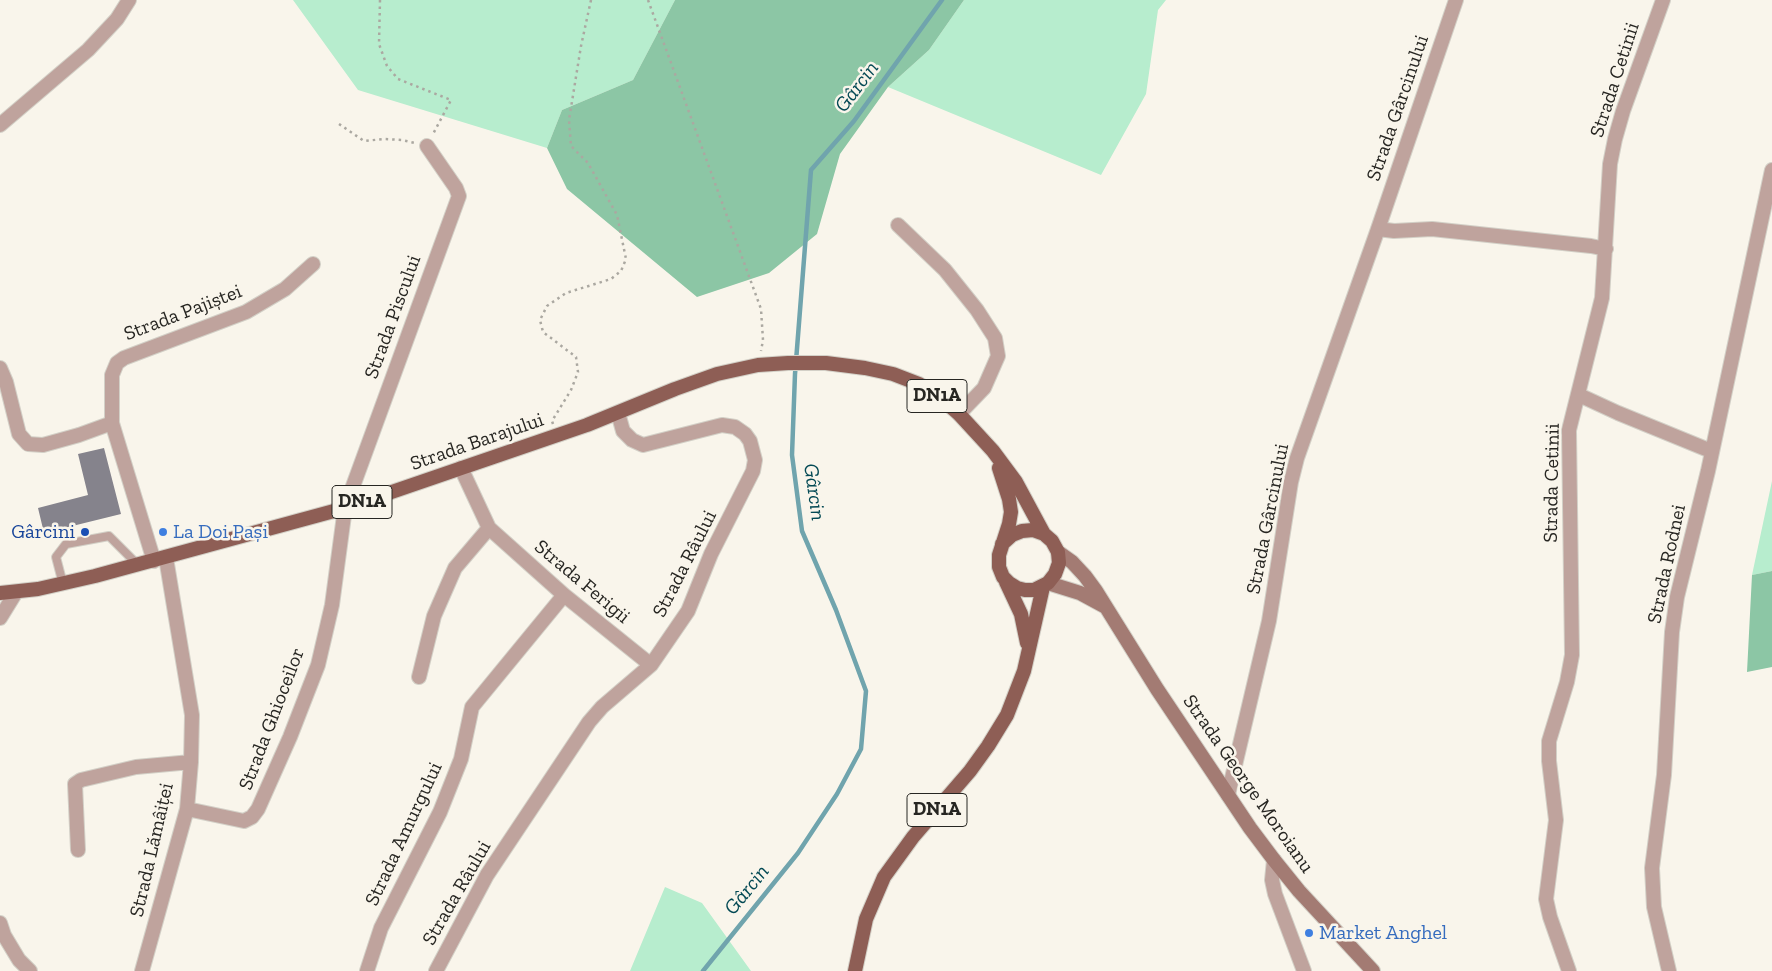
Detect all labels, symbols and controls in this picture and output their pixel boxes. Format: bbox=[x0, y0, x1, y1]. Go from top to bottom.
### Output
street label: Strada Cetinii bbox=[1585, 20, 1645, 140]
street label: Strada Gârcinului bbox=[1362, 32, 1434, 184]
water label: Gârcin bbox=[830, 56, 884, 118]
street label: Strada Piscului bbox=[360, 252, 426, 382]
street label: Strada Pajiștei bbox=[121, 280, 245, 346]
road number: DN1A bbox=[907, 380, 967, 412]
street label: Strada Barajului bbox=[407, 408, 547, 476]
street label: Strada Cetinii bbox=[1539, 423, 1565, 543]
street label: Strada Gârcinului bbox=[1242, 442, 1294, 596]
water label: Gârcin bbox=[798, 462, 830, 522]
road number: DN1A bbox=[332, 486, 392, 518]
street label: Strada Rodnei bbox=[1643, 502, 1691, 626]
street label: Strada Râului bbox=[648, 507, 722, 621]
place label: Gârcini bbox=[11, 520, 75, 544]
place label: La Doi Pași bbox=[173, 520, 268, 544]
marker: Gârcini bbox=[79, 526, 91, 538]
marker: La Doi Pași bbox=[157, 526, 169, 538]
street label: Strada Ferigii bbox=[529, 535, 635, 629]
street label: Strada Ghioceilor bbox=[234, 644, 310, 794]
street label: Strada George Moroianu bbox=[1177, 690, 1319, 878]
street label: Strada Amurgului bbox=[360, 758, 448, 910]
street label: Strada Lămâiței bbox=[125, 781, 179, 919]
road number: DN1A bbox=[907, 794, 967, 826]
street label: Strada Râului bbox=[417, 836, 497, 950]
water label: Gârcin bbox=[719, 860, 775, 920]
place label: Market Anghel bbox=[1319, 921, 1447, 945]
marker: Market Anghel bbox=[1303, 927, 1315, 939]

